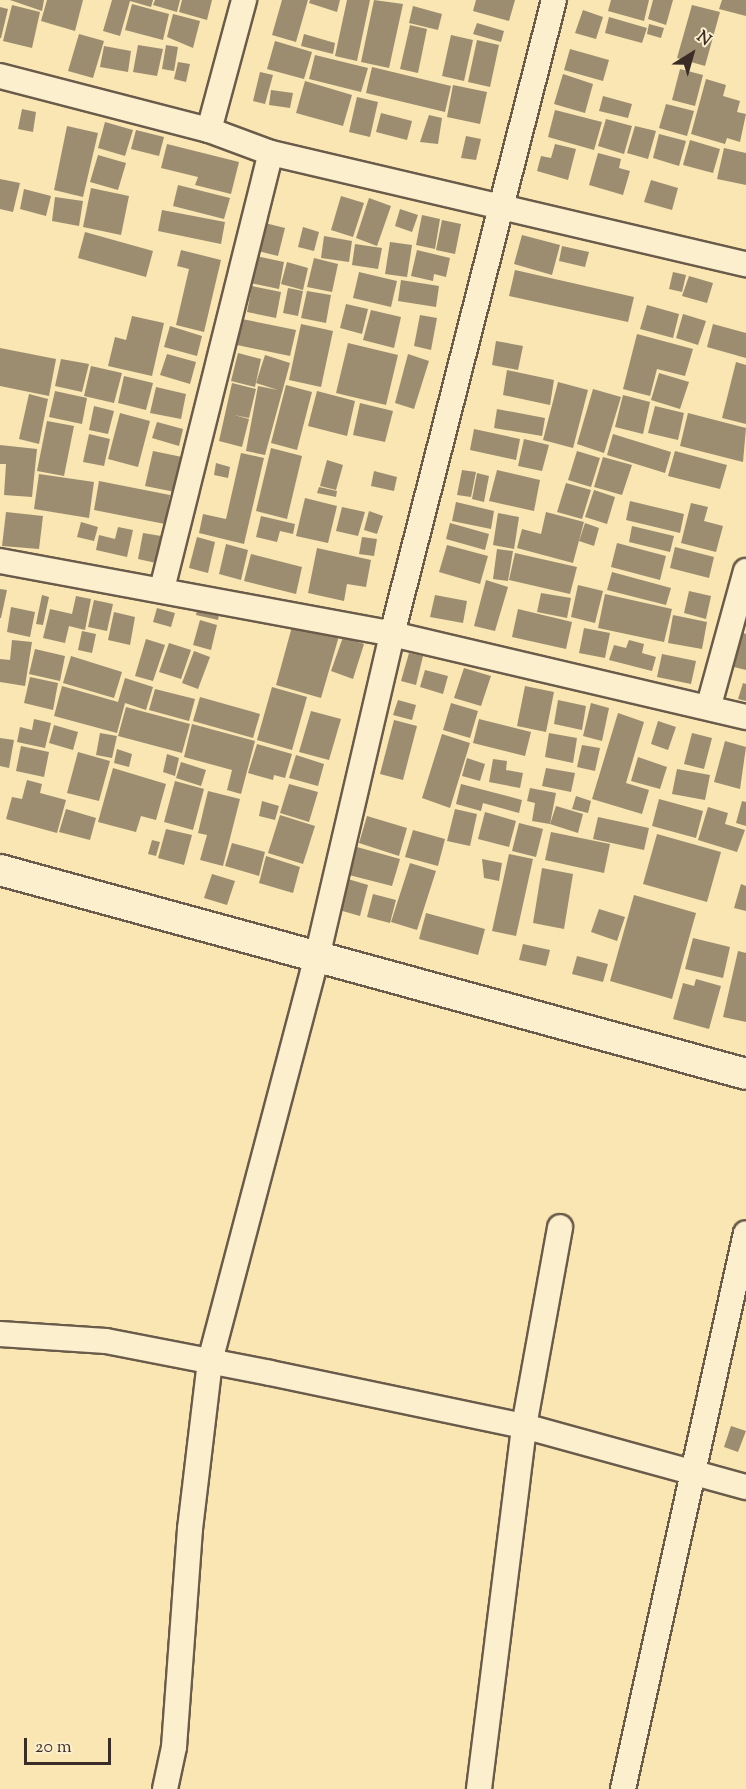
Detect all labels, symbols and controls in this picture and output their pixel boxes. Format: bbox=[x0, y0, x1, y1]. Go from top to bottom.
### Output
north arrow bbox=[662, 24, 722, 84]
text: N bbox=[691, 26, 715, 52]
scale bar bbox=[27, 1726, 114, 1764]
text: 20 m bbox=[35, 1735, 72, 1761]

